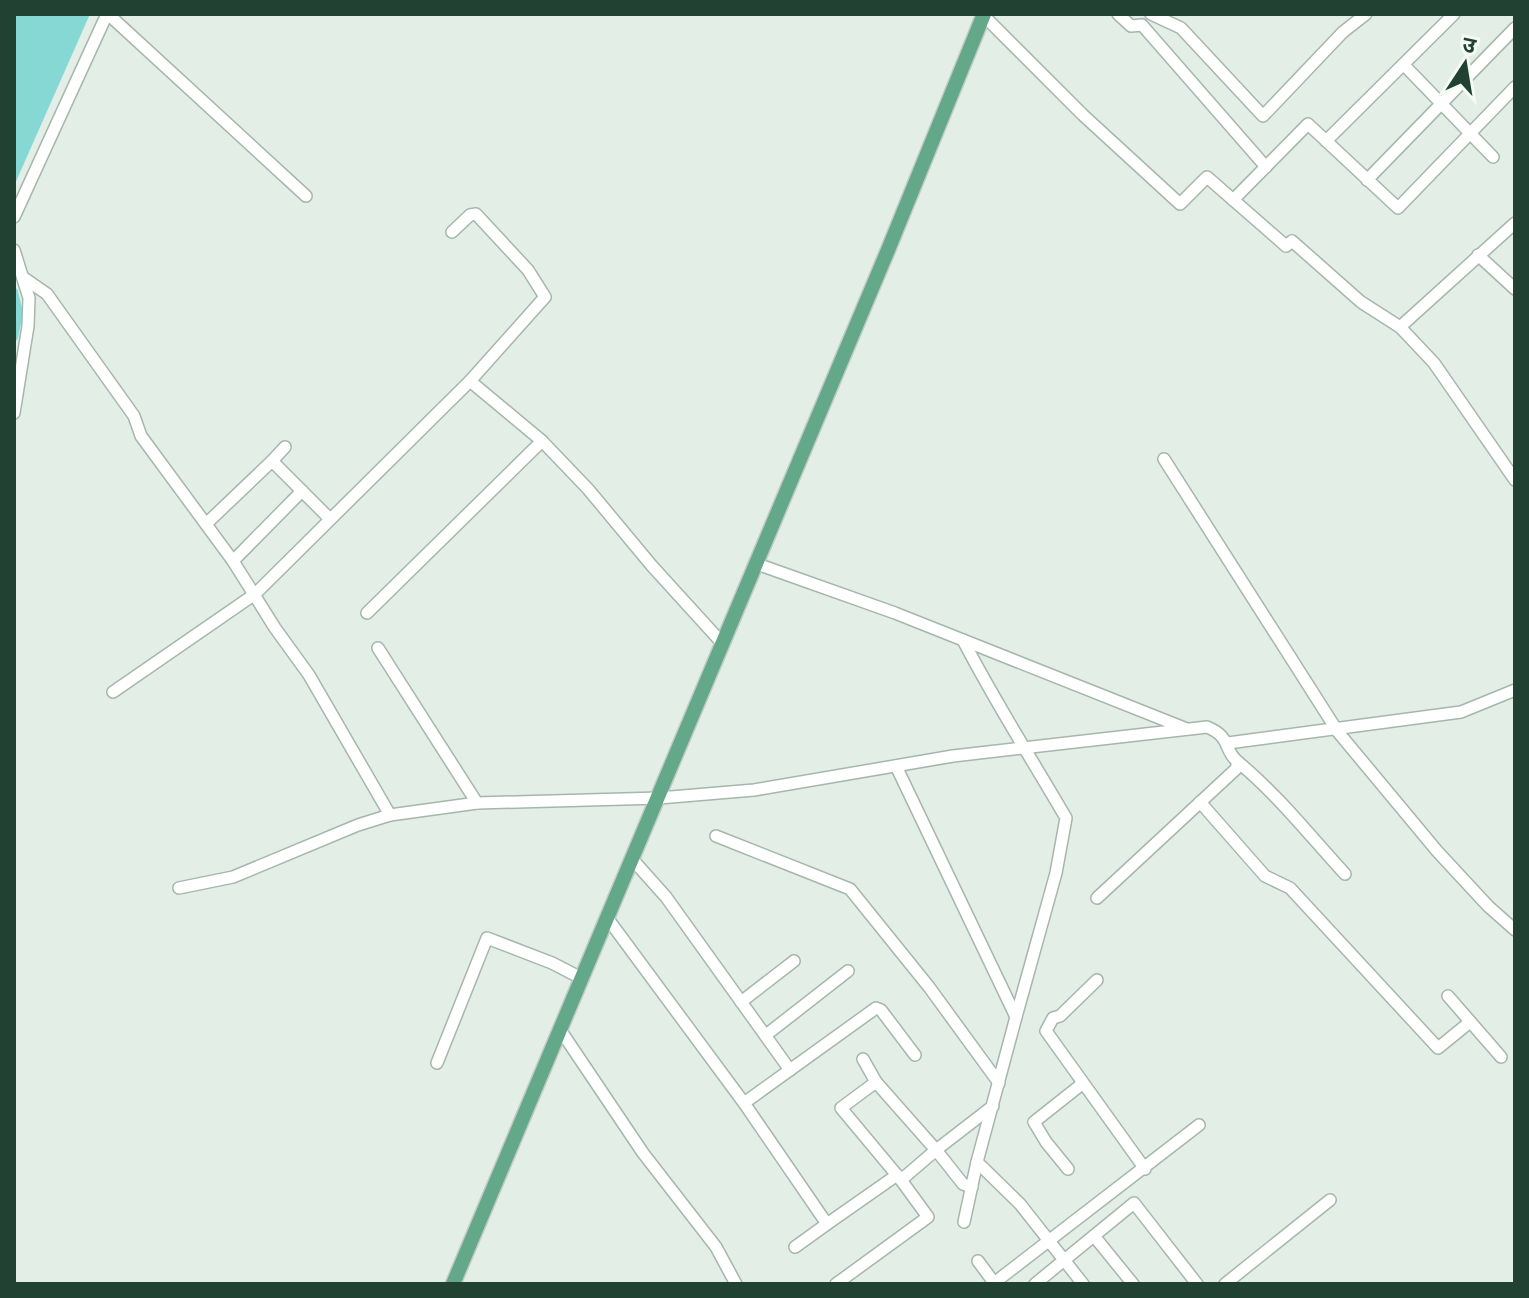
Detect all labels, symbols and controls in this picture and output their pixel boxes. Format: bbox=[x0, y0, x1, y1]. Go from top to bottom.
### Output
north arrow bbox=[1425, 24, 1505, 104]
text: उ bbox=[1460, 30, 1479, 58]

